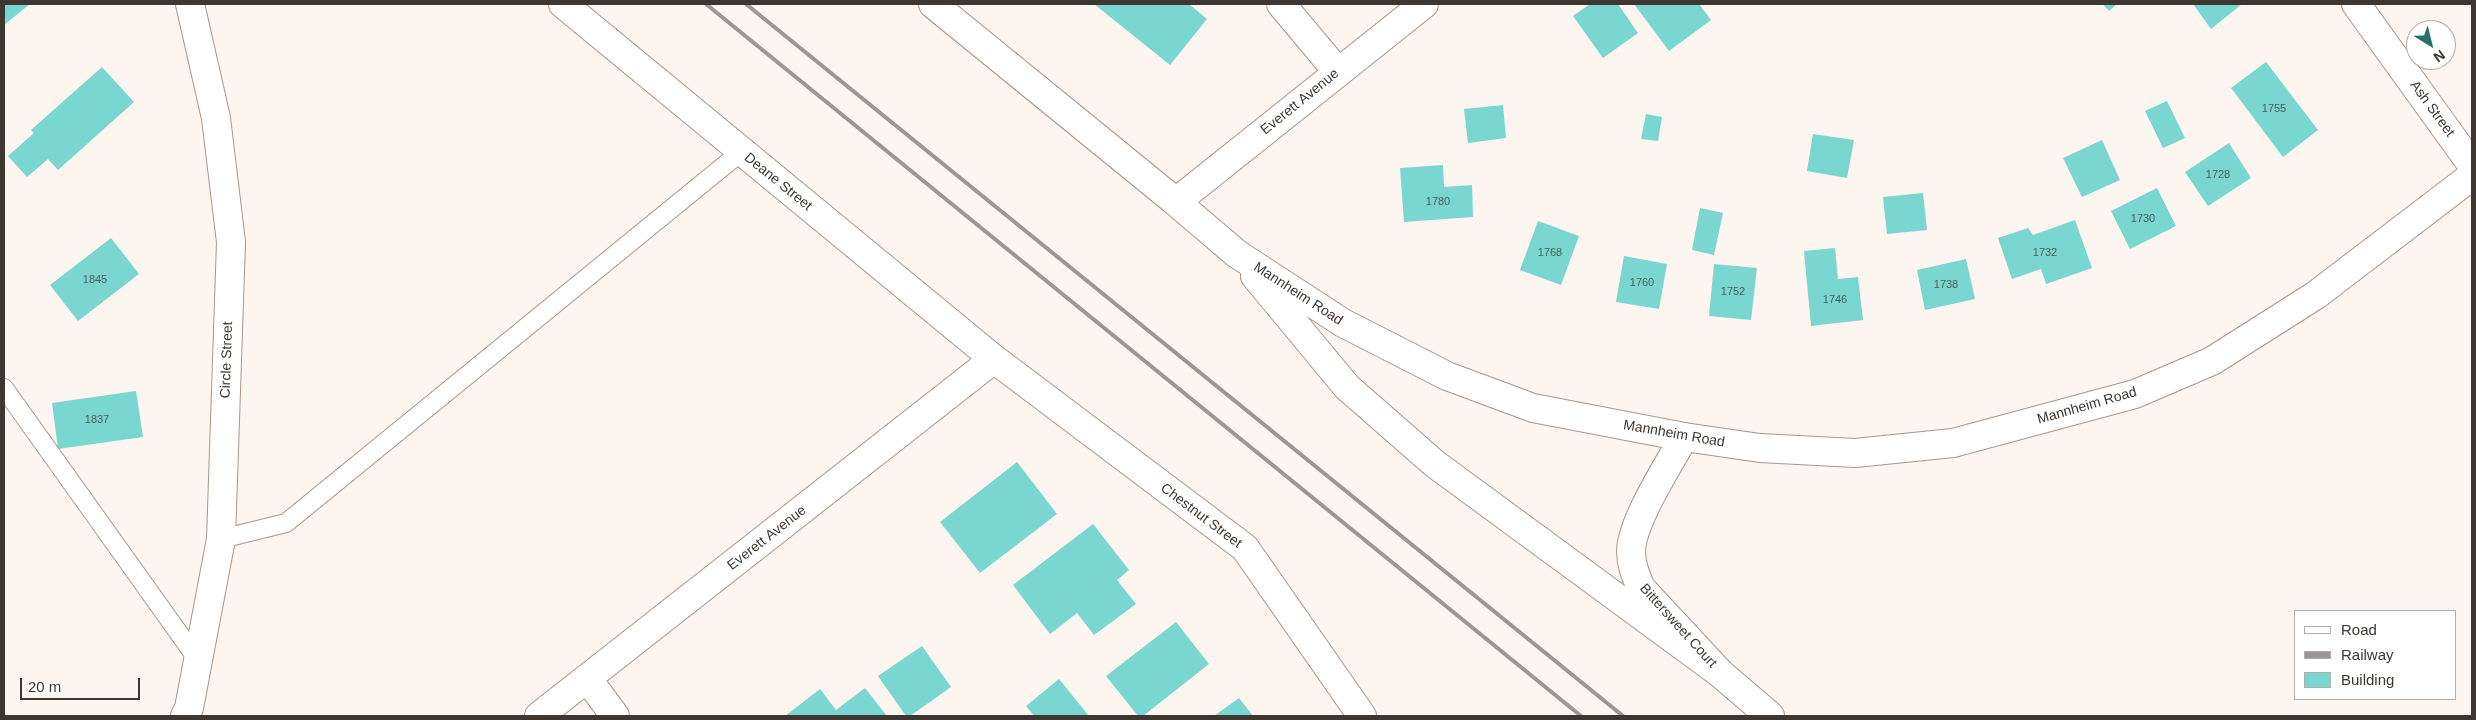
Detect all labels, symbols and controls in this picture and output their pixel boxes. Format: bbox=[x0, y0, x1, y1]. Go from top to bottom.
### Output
north arrow bbox=[2406, 20, 2456, 70]
text: N bbox=[2430, 47, 2448, 66]
street label: Everett Avenue bbox=[1258, 65, 1342, 139]
street label: Ash Street bbox=[2406, 78, 2458, 140]
house number: 1755 bbox=[2262, 102, 2286, 116]
street label: Deane Street bbox=[741, 150, 815, 214]
house number: 1728 bbox=[2206, 168, 2230, 182]
house number: 1780 bbox=[1426, 195, 1450, 209]
house number: 1730 bbox=[2131, 212, 2155, 226]
house number: 1768 bbox=[1538, 246, 1562, 260]
house number: 1732 bbox=[2033, 246, 2057, 260]
street label: Mannheim Road bbox=[1250, 259, 1346, 329]
house number: 1845 bbox=[83, 273, 107, 287]
house number: 1760 bbox=[1630, 276, 1654, 290]
house number: 1738 bbox=[1934, 278, 1958, 292]
house number: 1752 bbox=[1721, 285, 1745, 299]
house number: 1746 bbox=[1823, 293, 1847, 307]
street label: Circle Street bbox=[217, 321, 237, 399]
street label: Mannheim Road bbox=[2035, 384, 2139, 428]
house number: 1837 bbox=[85, 413, 109, 427]
street label: Mannheim Road bbox=[1622, 417, 1726, 451]
street label: Chestnut Street bbox=[1157, 480, 1245, 552]
street label: Everett Avenue bbox=[724, 502, 810, 574]
street label: Bittersweet Court bbox=[1636, 580, 1720, 672]
legend bbox=[2294, 610, 2456, 700]
text: Road bbox=[2341, 621, 2377, 638]
text: Railway bbox=[2341, 646, 2394, 663]
scale bar bbox=[22, 668, 142, 700]
text: Building bbox=[2341, 671, 2394, 688]
text: 20 m bbox=[28, 678, 61, 695]

